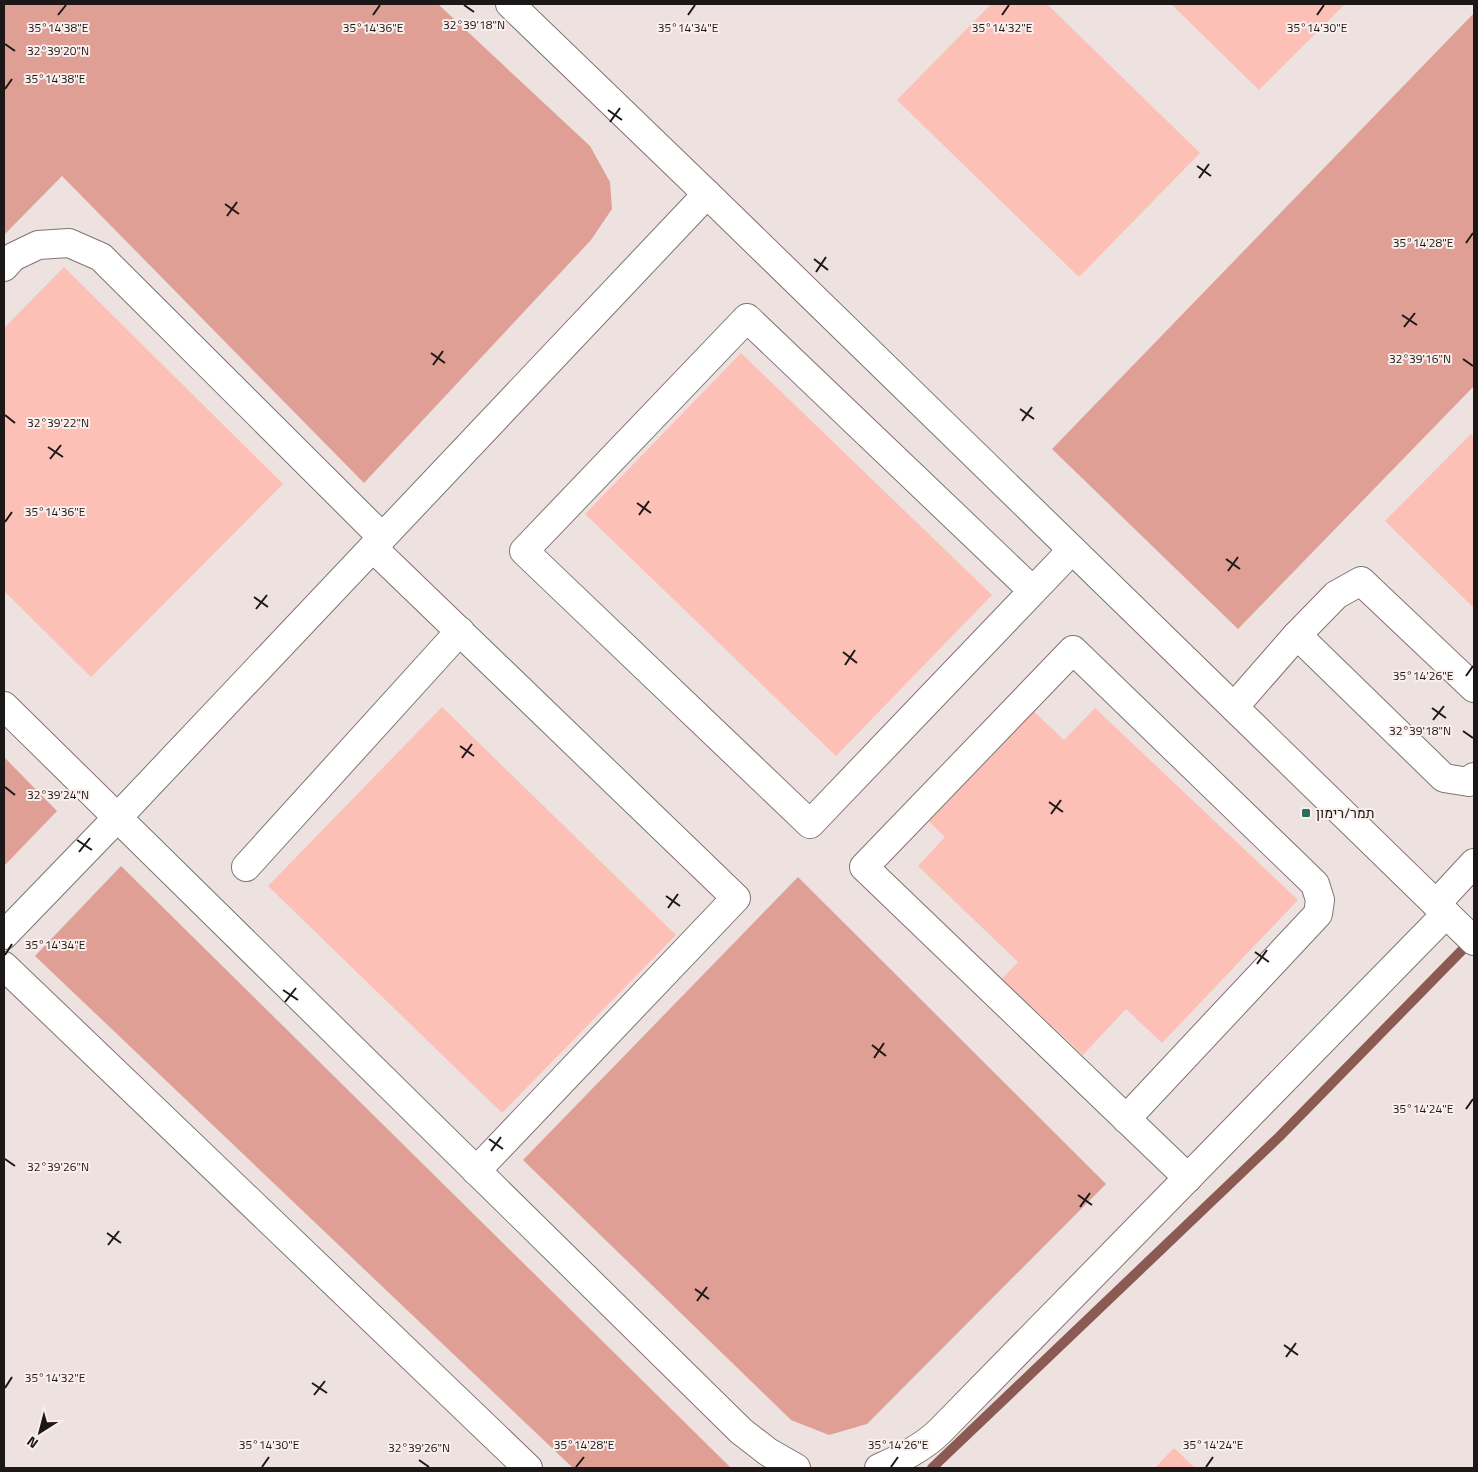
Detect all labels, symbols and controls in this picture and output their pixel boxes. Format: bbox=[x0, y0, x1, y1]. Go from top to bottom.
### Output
text: 32°39'18"N bbox=[443, 15, 505, 34]
text: 35°14'38"E bbox=[28, 18, 89, 37]
text: 35°14'36"E bbox=[343, 18, 404, 37]
text: 35°14'34"E bbox=[658, 18, 719, 37]
text: 35°14'32"E bbox=[972, 18, 1033, 37]
text: 35°14'30"E bbox=[1287, 18, 1348, 37]
text: 32°39'20"N bbox=[27, 41, 89, 60]
text: 35°14'38"E bbox=[25, 69, 86, 88]
text: 35°14'28"E bbox=[1393, 233, 1454, 252]
text: 32°39'16"N bbox=[1389, 349, 1451, 368]
text: 32°39'22"N bbox=[27, 413, 89, 432]
text: 35°14'36"E bbox=[25, 502, 86, 521]
text: 35°14'26"E bbox=[1393, 666, 1454, 685]
text: 32°39'18"N bbox=[1389, 721, 1451, 740]
text: 32°39'24"N bbox=[27, 785, 89, 804]
place label: תמר/רימון bbox=[1316, 802, 1374, 823]
marker: תמר/רימון bbox=[1300, 807, 1312, 819]
text: 35°14'34"E bbox=[25, 935, 86, 954]
text: 35°14'24"E bbox=[1393, 1099, 1454, 1118]
text: 32°39'26"N bbox=[27, 1157, 89, 1176]
text: 35°14'32"E bbox=[25, 1368, 86, 1387]
north arrow bbox=[15, 1407, 65, 1457]
text: N bbox=[22, 1432, 42, 1454]
text: 35°14'30"E bbox=[239, 1435, 300, 1454]
text: 35°14'28"E bbox=[554, 1435, 615, 1454]
text: 35°14'26"E bbox=[868, 1435, 929, 1454]
text: 35°14'24"E bbox=[1183, 1435, 1244, 1454]
text: 32°39'26"N bbox=[388, 1438, 450, 1457]

